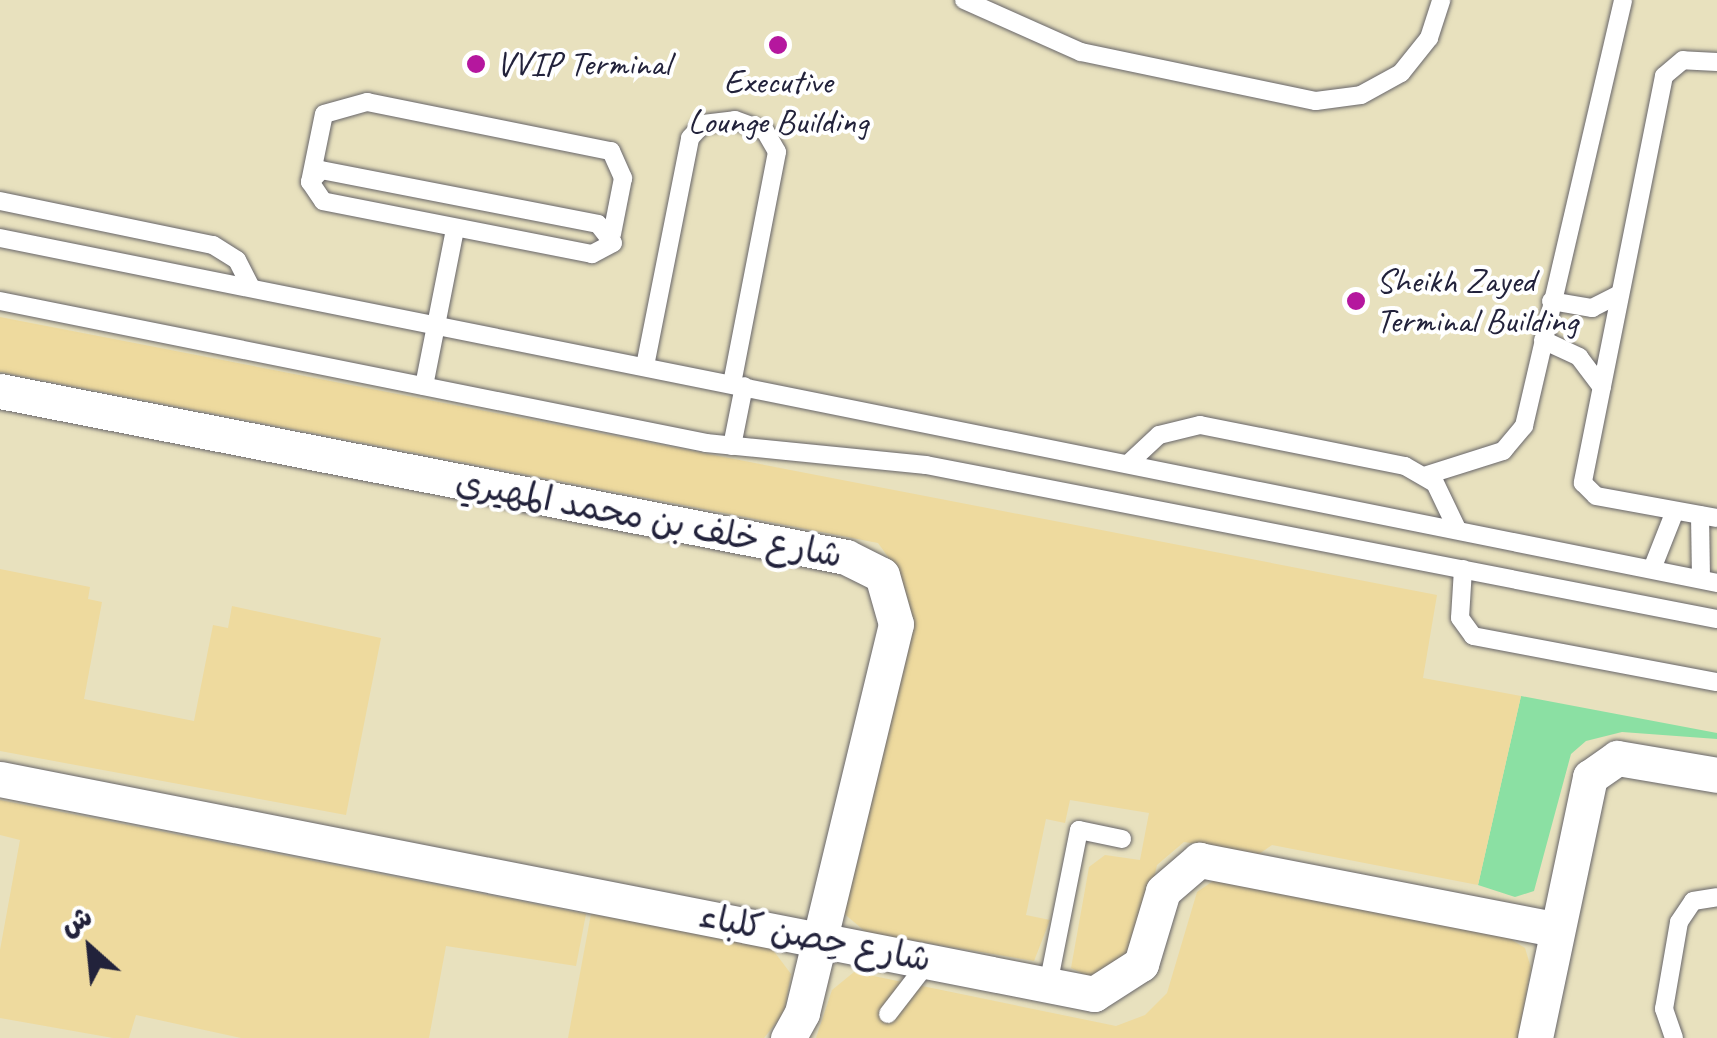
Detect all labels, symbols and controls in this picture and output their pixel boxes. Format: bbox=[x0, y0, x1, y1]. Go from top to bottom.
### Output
marker: Executive Lounge Building bbox=[767, 34, 789, 56]
place label: VVIP Terminal bbox=[496, 43, 670, 85]
marker: VVIP Terminal bbox=[465, 53, 487, 75]
place label: Executive Lounge Building bbox=[688, 61, 868, 143]
place label: Sheikh Zayed Terminal Building bbox=[1376, 260, 1577, 342]
marker: Sheikh Zayed Terminal Building bbox=[1345, 290, 1367, 312]
street label: شارع خلف بن محمد المهيري bbox=[452, 461, 846, 577]
street label: شارع حِصن كلباء bbox=[695, 895, 935, 981]
north arrow bbox=[40, 898, 140, 998]
text: ش bbox=[54, 898, 98, 943]

